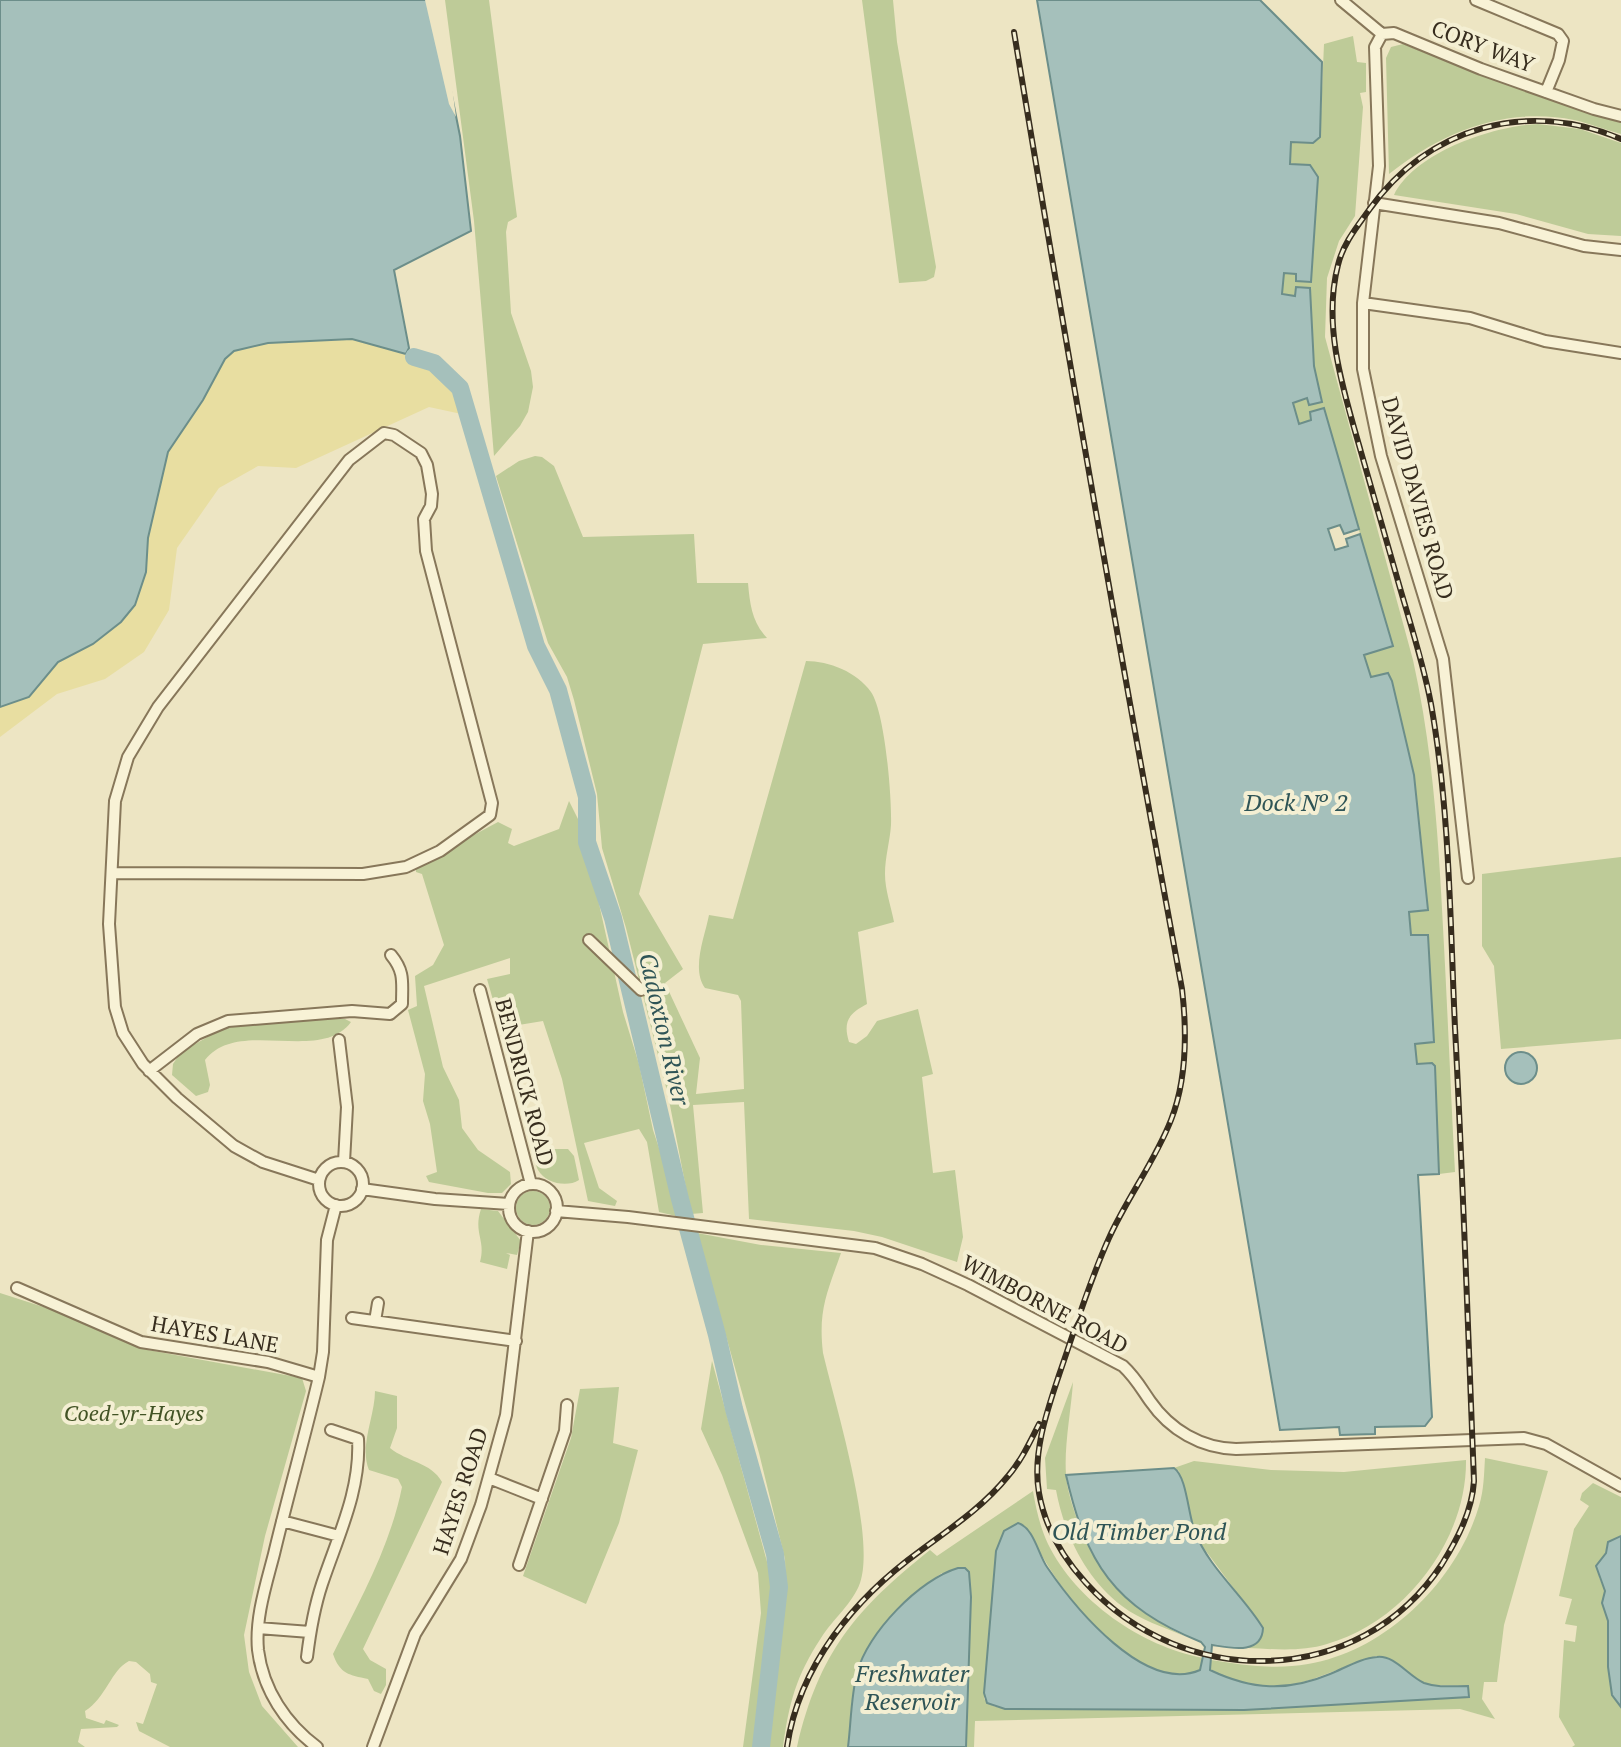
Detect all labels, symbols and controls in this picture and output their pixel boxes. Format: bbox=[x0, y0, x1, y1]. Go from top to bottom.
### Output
street label: CORY WAY bbox=[1428, 13, 1539, 79]
street label: DAVID DAVIES ROAD bbox=[1376, 393, 1461, 603]
water label: Dock Nº 2 bbox=[1244, 786, 1348, 818]
water label: Cadoxton River bbox=[632, 950, 698, 1110]
street label: BENDRICK ROAD bbox=[489, 995, 562, 1169]
street label: WIMBORNE ROAD bbox=[957, 1247, 1133, 1360]
street label: HAYES LANE bbox=[149, 1308, 281, 1359]
park label: Coed-yr-Hayes bbox=[64, 1398, 204, 1427]
street label: HAYES ROAD bbox=[425, 1424, 494, 1558]
water label: Old Timber Pond bbox=[1052, 1515, 1227, 1547]
water label: Freshwater Reservoir bbox=[854, 1657, 970, 1717]

